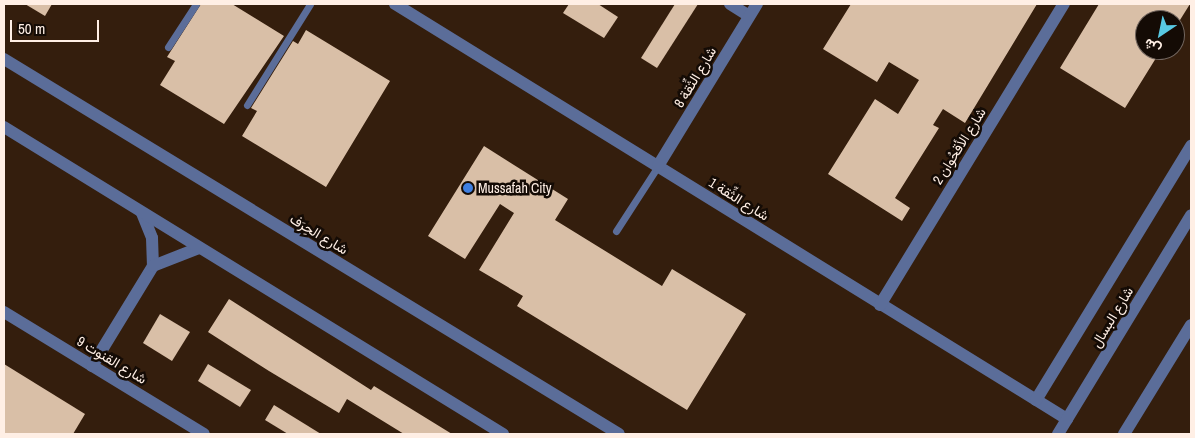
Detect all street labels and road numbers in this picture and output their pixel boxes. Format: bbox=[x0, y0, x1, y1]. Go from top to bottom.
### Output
street label: شارع الثِّقة 8 bbox=[670, 44, 720, 110]
street label: شارع الأقحُوان 2 bbox=[929, 105, 989, 187]
street label: شارع الثِّقة 1 bbox=[706, 174, 772, 224]
street label: شارع الحِرَف bbox=[287, 210, 351, 258]
street label: شارع البسال bbox=[1087, 284, 1137, 350]
street label: شارع القنوت 9 bbox=[74, 333, 150, 387]

